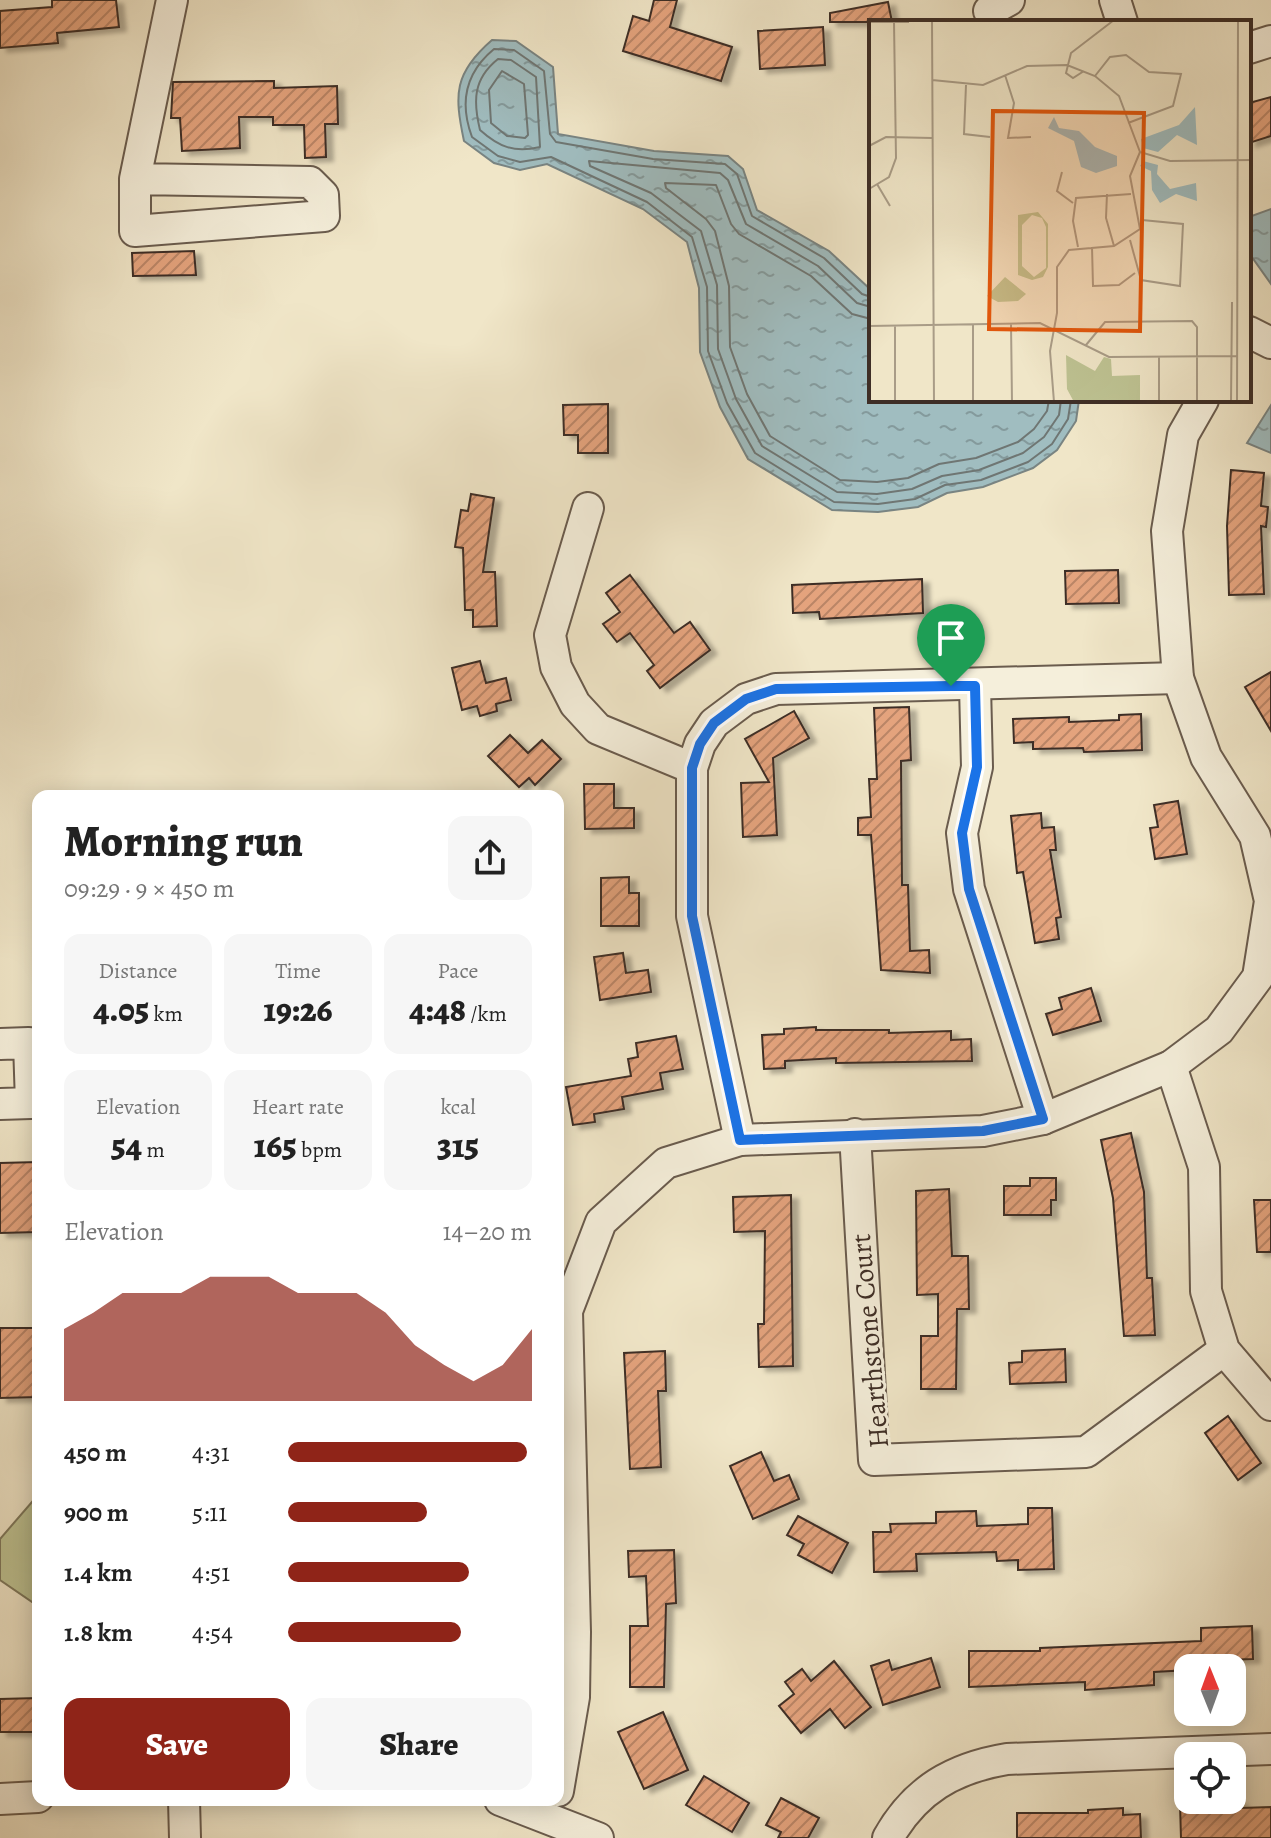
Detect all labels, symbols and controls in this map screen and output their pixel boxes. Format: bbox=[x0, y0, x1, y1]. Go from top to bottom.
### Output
inset map bbox=[869, 20, 1251, 402]
pin bbox=[917, 604, 985, 686]
icon: arrive bbox=[929, 616, 973, 660]
text: Morning run bbox=[64, 811, 303, 871]
button: share bbox=[448, 816, 532, 900]
text: 09:29 · 9 × 450 m bbox=[64, 871, 234, 906]
text: Distance bbox=[99, 956, 177, 986]
text: Time bbox=[275, 956, 321, 986]
text: Pace bbox=[438, 956, 478, 986]
text: 4.05 bbox=[93, 986, 149, 1033]
text: 19:26 bbox=[263, 986, 333, 1033]
text: 4:48 bbox=[409, 986, 466, 1033]
text: km bbox=[149, 999, 183, 1029]
text: /km bbox=[466, 999, 507, 1029]
text: Elevation bbox=[96, 1092, 180, 1122]
text: Heart rate bbox=[252, 1092, 344, 1122]
text: kcal bbox=[440, 1092, 476, 1122]
text: 54 bbox=[111, 1122, 142, 1169]
text: 165 bbox=[254, 1122, 297, 1169]
text: 315 bbox=[437, 1122, 479, 1169]
text: m bbox=[142, 1135, 165, 1165]
text: bpm bbox=[297, 1135, 342, 1165]
text: Elevation bbox=[64, 1214, 164, 1249]
text: 14–20 m bbox=[443, 1214, 532, 1249]
street label: Hearthstone Court bbox=[842, 1232, 898, 1450]
text: 450 m bbox=[64, 1435, 127, 1470]
text: 4:31 bbox=[192, 1435, 230, 1470]
text: 900 m bbox=[64, 1495, 129, 1530]
text: 5:11 bbox=[192, 1495, 227, 1530]
text: 1.4 km bbox=[64, 1555, 132, 1590]
text: 4:51 bbox=[192, 1555, 230, 1590]
text: 1.8 km bbox=[64, 1615, 133, 1650]
text: 4:54 bbox=[192, 1615, 233, 1650]
north arrow bbox=[1174, 1654, 1246, 1726]
map controls bbox=[1174, 1654, 1246, 1814]
button: Save bbox=[64, 1698, 290, 1790]
button: Share bbox=[306, 1698, 532, 1790]
button: locate bbox=[1174, 1742, 1246, 1814]

